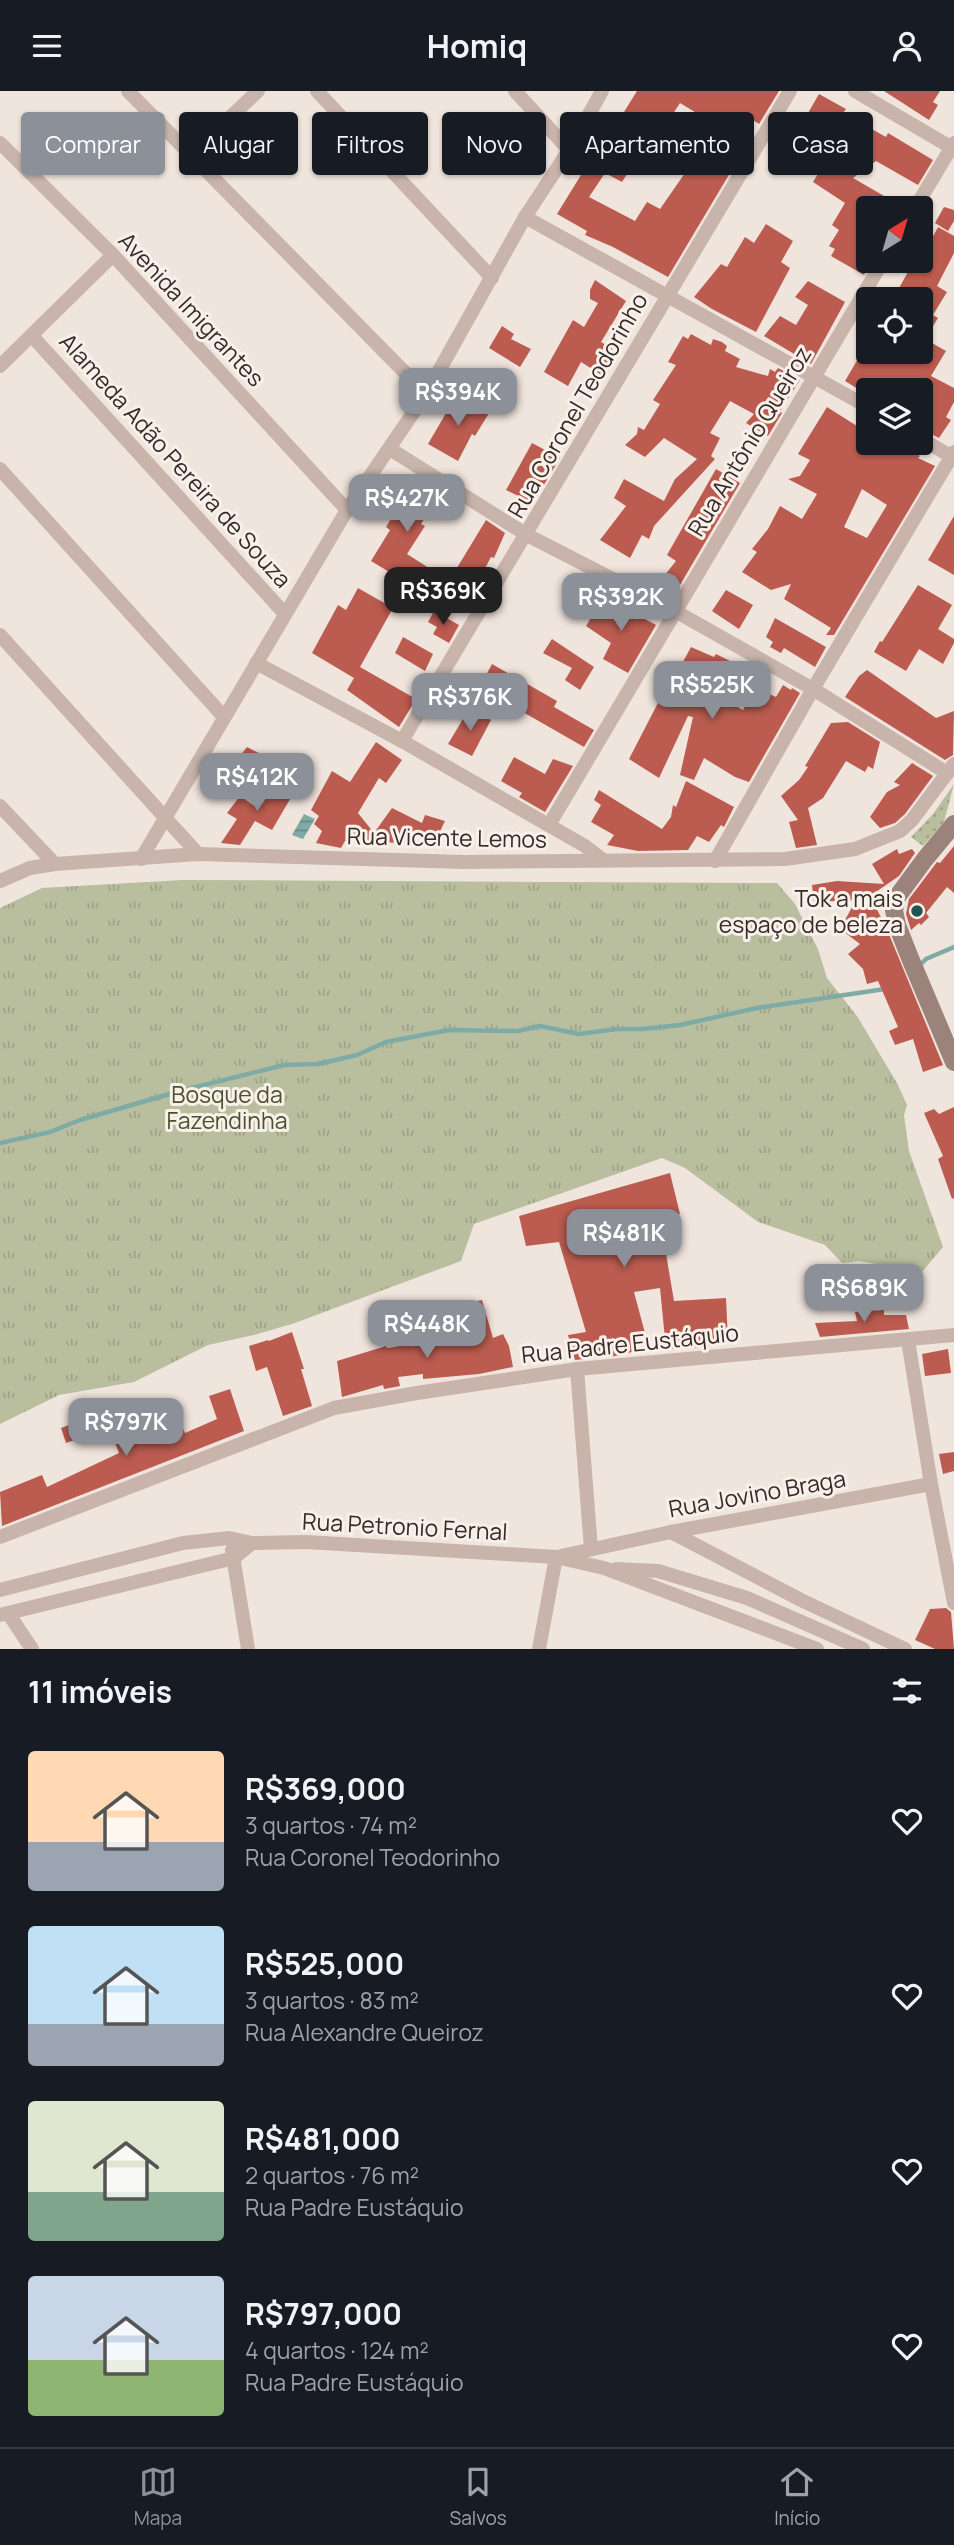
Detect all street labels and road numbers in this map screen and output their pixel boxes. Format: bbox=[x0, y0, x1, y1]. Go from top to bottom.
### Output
street label: Avenida Imigrantes bbox=[112, 225, 272, 393]
street label: Rua Coronel Teodorinho bbox=[499, 287, 655, 523]
street label: Alameda Adão Pereira de Souza bbox=[53, 326, 299, 594]
street label: Rua Antônio Queiroz bbox=[680, 340, 818, 542]
street label: Rua Vicente Lemos bbox=[347, 819, 547, 855]
street label: Rua Padre Eustáquio bbox=[520, 1316, 740, 1370]
street label: Rua Jovino Braga bbox=[666, 1462, 848, 1524]
street label: Rua Petronio Fernal bbox=[301, 1505, 509, 1547]

